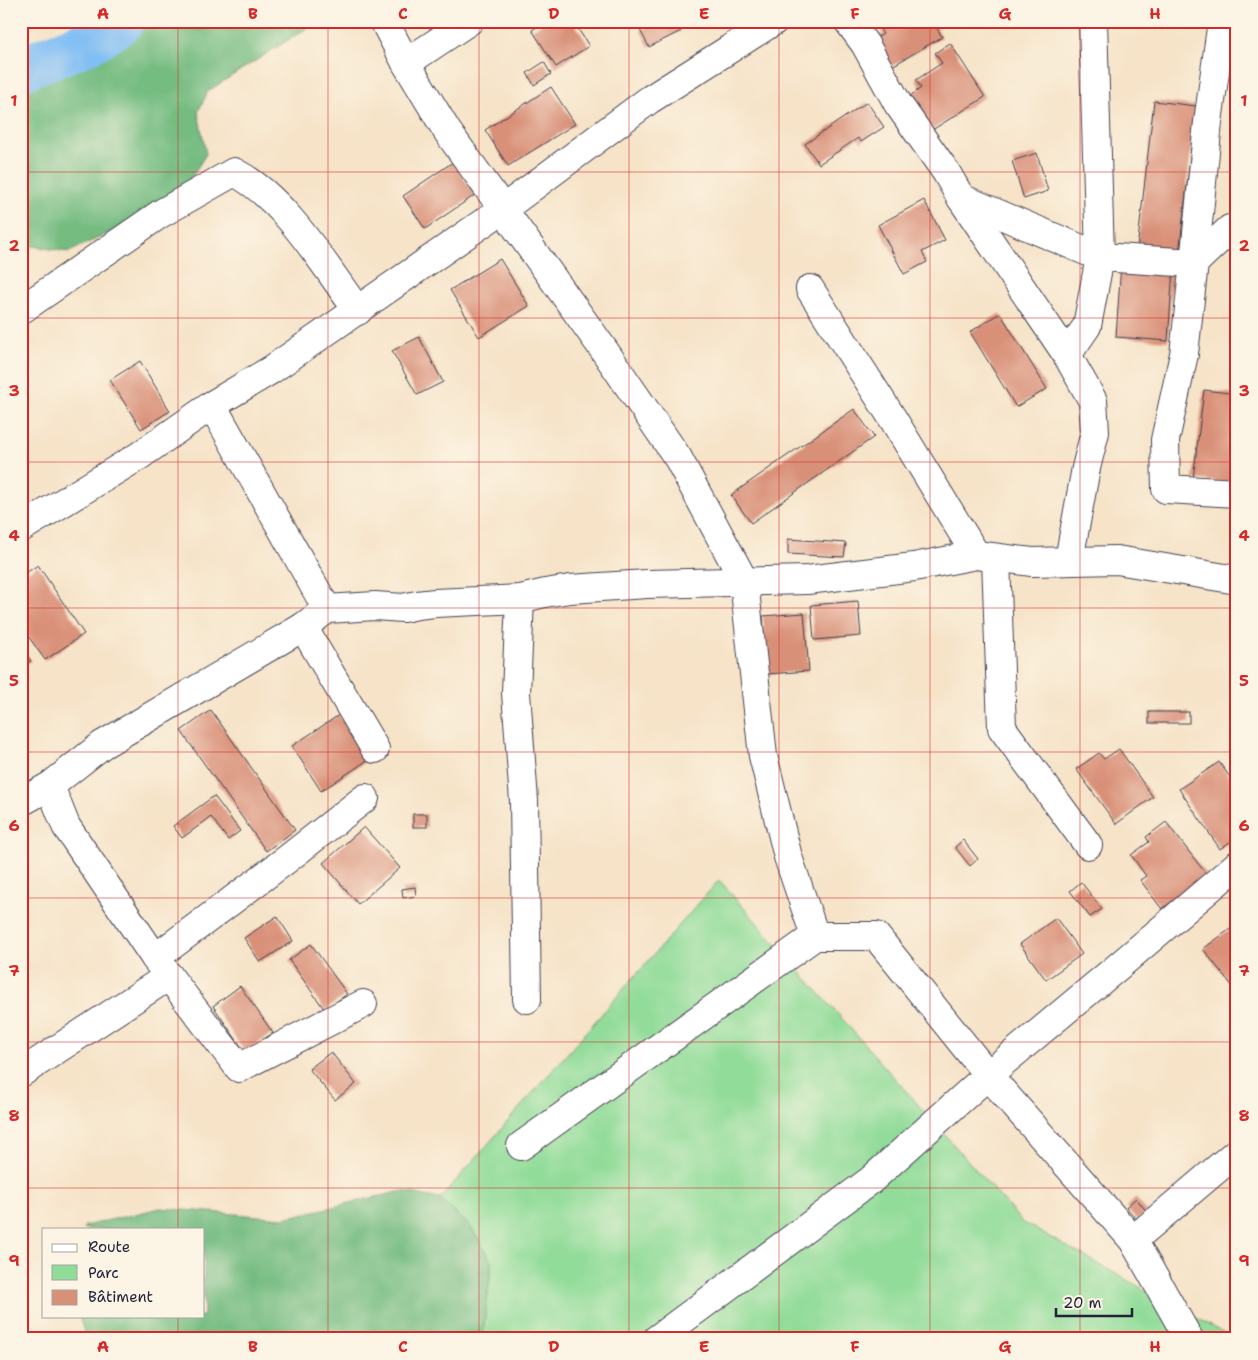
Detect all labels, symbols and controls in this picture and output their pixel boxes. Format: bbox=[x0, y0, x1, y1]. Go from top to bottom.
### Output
text: A bbox=[97, 3, 109, 24]
text: B bbox=[248, 3, 258, 24]
text: C bbox=[398, 3, 408, 24]
text: D bbox=[548, 3, 560, 24]
text: E bbox=[699, 3, 709, 24]
text: F bbox=[850, 3, 860, 24]
text: G bbox=[999, 3, 1012, 24]
text: H bbox=[1149, 3, 1161, 24]
text: 1 bbox=[10, 90, 18, 111]
text: 1 bbox=[1240, 90, 1248, 111]
text: 2 bbox=[8, 235, 20, 256]
text: 2 bbox=[1238, 235, 1250, 256]
text: 3 bbox=[8, 380, 20, 401]
text: 3 bbox=[1238, 380, 1250, 401]
text: 4 bbox=[8, 525, 20, 546]
text: 4 bbox=[1238, 525, 1250, 546]
text: 5 bbox=[9, 670, 19, 691]
text: 5 bbox=[1239, 670, 1249, 691]
text: 6 bbox=[8, 815, 20, 836]
text: 6 bbox=[1238, 815, 1250, 836]
text: 7 bbox=[8, 960, 20, 981]
text: 7 bbox=[1238, 960, 1250, 981]
text: 8 bbox=[8, 1105, 20, 1126]
text: 8 bbox=[1238, 1105, 1250, 1126]
legend bbox=[42, 1228, 205, 1318]
text: Route bbox=[88, 1237, 130, 1257]
text: 9 bbox=[8, 1250, 20, 1271]
text: 9 bbox=[1238, 1250, 1250, 1271]
text: Parc bbox=[88, 1263, 119, 1283]
scale bar bbox=[1056, 1285, 1132, 1317]
text: Bâtiment bbox=[88, 1287, 153, 1307]
text: 20 m bbox=[1063, 1293, 1102, 1313]
text: A bbox=[97, 1336, 109, 1357]
text: B bbox=[248, 1336, 258, 1357]
text: C bbox=[398, 1336, 408, 1357]
text: D bbox=[548, 1336, 560, 1357]
text: E bbox=[699, 1336, 709, 1357]
text: F bbox=[850, 1336, 860, 1357]
text: G bbox=[999, 1336, 1012, 1357]
text: H bbox=[1149, 1336, 1161, 1357]

